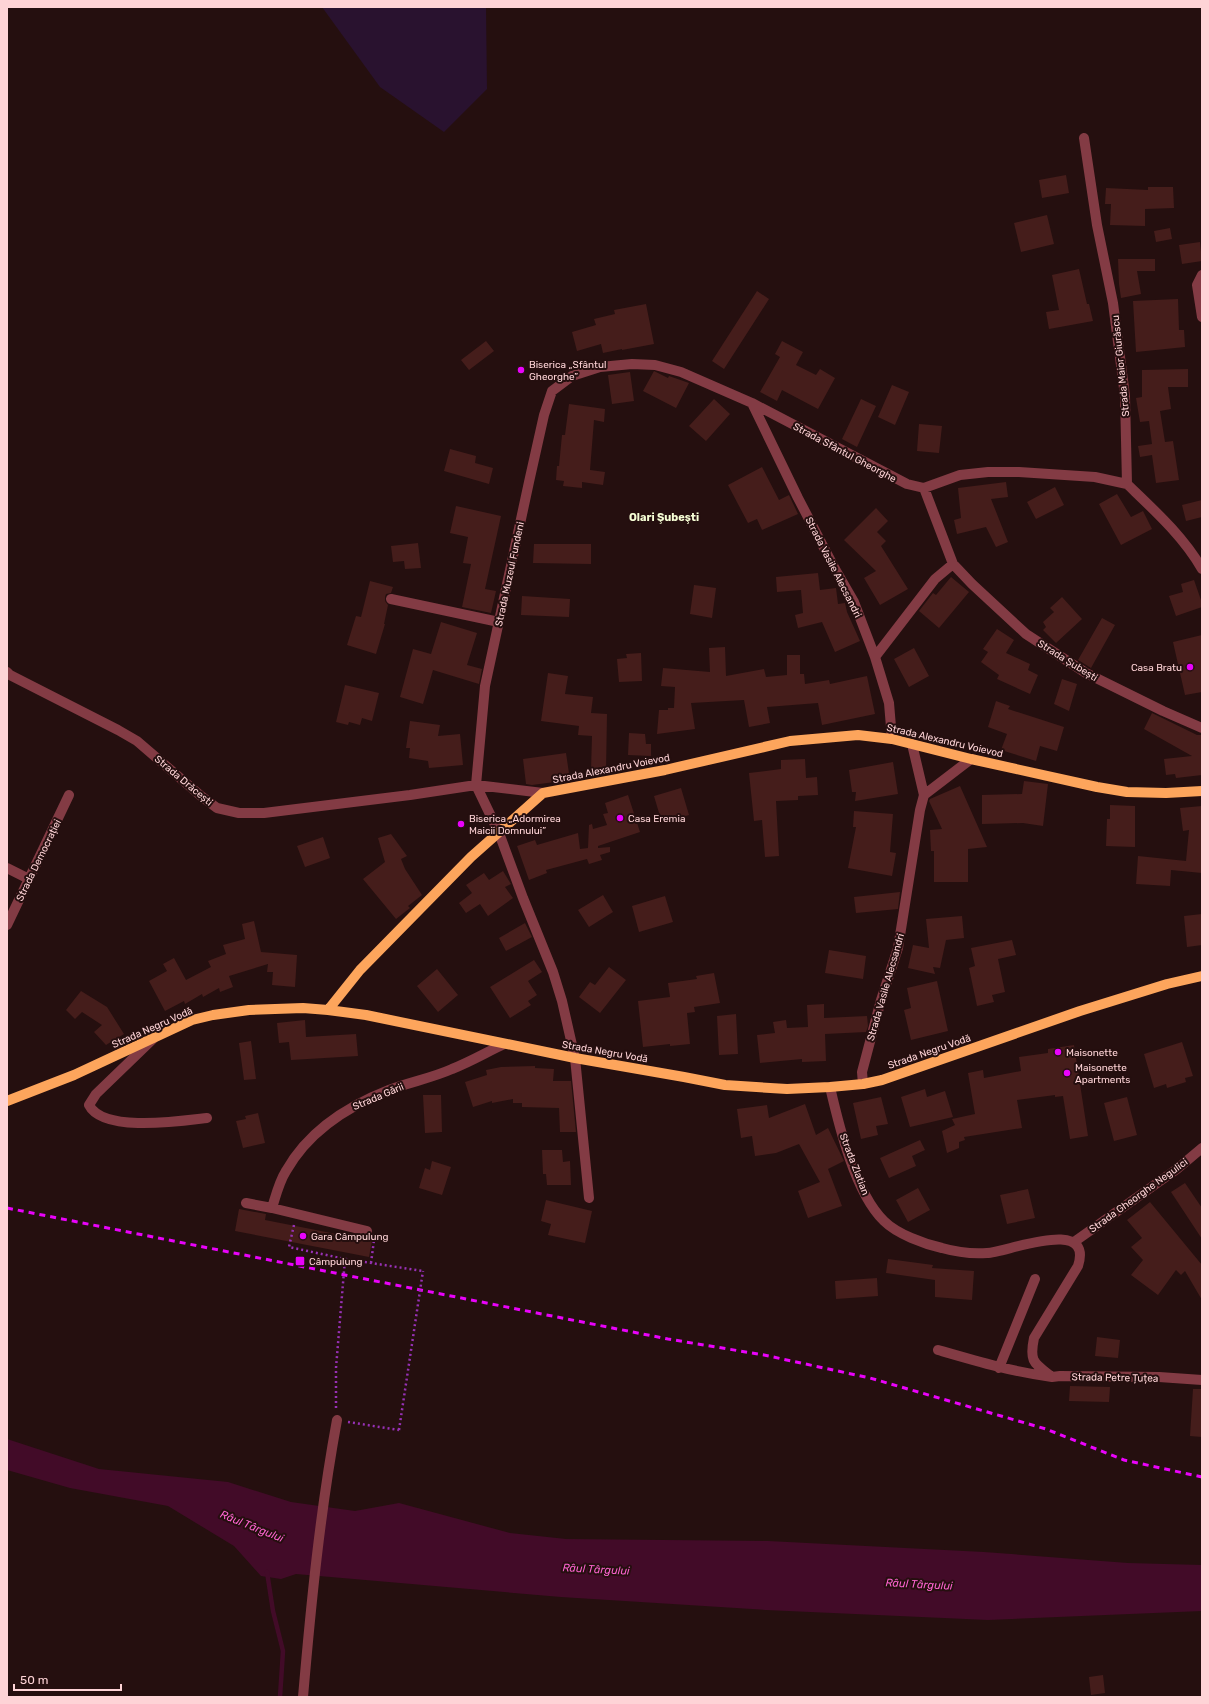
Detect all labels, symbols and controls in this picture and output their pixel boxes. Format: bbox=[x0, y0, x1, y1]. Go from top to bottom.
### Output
street label: Strada Maior Giurăscu bbox=[1110, 315, 1132, 417]
place label: Biserica „Sfântul Gheorghe” bbox=[529, 359, 606, 383]
marker: Biserica „Sfântul Gheorghe” bbox=[516, 365, 526, 375]
street label: Strada Sfântul Gheorghe bbox=[791, 421, 899, 485]
district label: Olari Şubeşti bbox=[629, 511, 699, 524]
street label: Strada Vasile Alecsandri bbox=[802, 515, 864, 620]
street label: Strada Muzeul Fundeni bbox=[493, 521, 527, 628]
street label: Strada Șubești bbox=[1035, 638, 1100, 684]
place label: Casa Bratu bbox=[1131, 662, 1182, 674]
marker: Casa Bratu bbox=[1185, 662, 1195, 672]
street label: Strada Alexandru Voievod bbox=[885, 722, 1004, 760]
street label: Strada Alexandru Voievod bbox=[552, 752, 671, 786]
street label: Strada Drăcești bbox=[152, 753, 215, 808]
place label: Biserica „Adormirea Maicii Domnului” bbox=[469, 813, 561, 837]
marker: Casa Eremia bbox=[615, 813, 625, 823]
place label: Casa Eremia bbox=[628, 813, 685, 825]
street label: Strada Democrației bbox=[14, 818, 64, 903]
marker: Biserica „Adormirea Maicii Domnului” bbox=[456, 819, 466, 829]
street label: Strada Vasile Alecsandri bbox=[865, 932, 907, 1042]
street label: Strada Negru Vodă bbox=[110, 1005, 195, 1051]
street label: Strada Negru Vodă bbox=[886, 1032, 972, 1072]
street label: Strada Negru Vodă bbox=[561, 1039, 649, 1065]
marker: Maisonette bbox=[1053, 1047, 1063, 1057]
place label: Maisonette bbox=[1066, 1047, 1118, 1059]
place label: Maisonette Apartments bbox=[1075, 1062, 1130, 1086]
marker: Maisonette Apartments bbox=[1062, 1068, 1072, 1078]
street label: Strada Gării bbox=[351, 1081, 406, 1113]
street label: Strada Zlatian bbox=[837, 1132, 871, 1197]
street label: Strada Gheorghe Negulici bbox=[1087, 1156, 1190, 1236]
marker: Gara Câmpulung bbox=[298, 1231, 308, 1241]
place label: Gara Câmpulung bbox=[311, 1231, 389, 1243]
marker: Câmpulung bbox=[294, 1255, 306, 1267]
place label: Câmpulung bbox=[309, 1256, 363, 1268]
street label: Strada Petre Țuțea bbox=[1072, 1371, 1158, 1385]
water label: Râul Târgului bbox=[218, 1508, 286, 1545]
water label: Râul Târgului bbox=[562, 1561, 630, 1578]
water label: Râul Târgului bbox=[885, 1576, 953, 1593]
scale bar bbox=[14, 1666, 121, 1692]
text: 50 m bbox=[20, 1673, 48, 1687]

